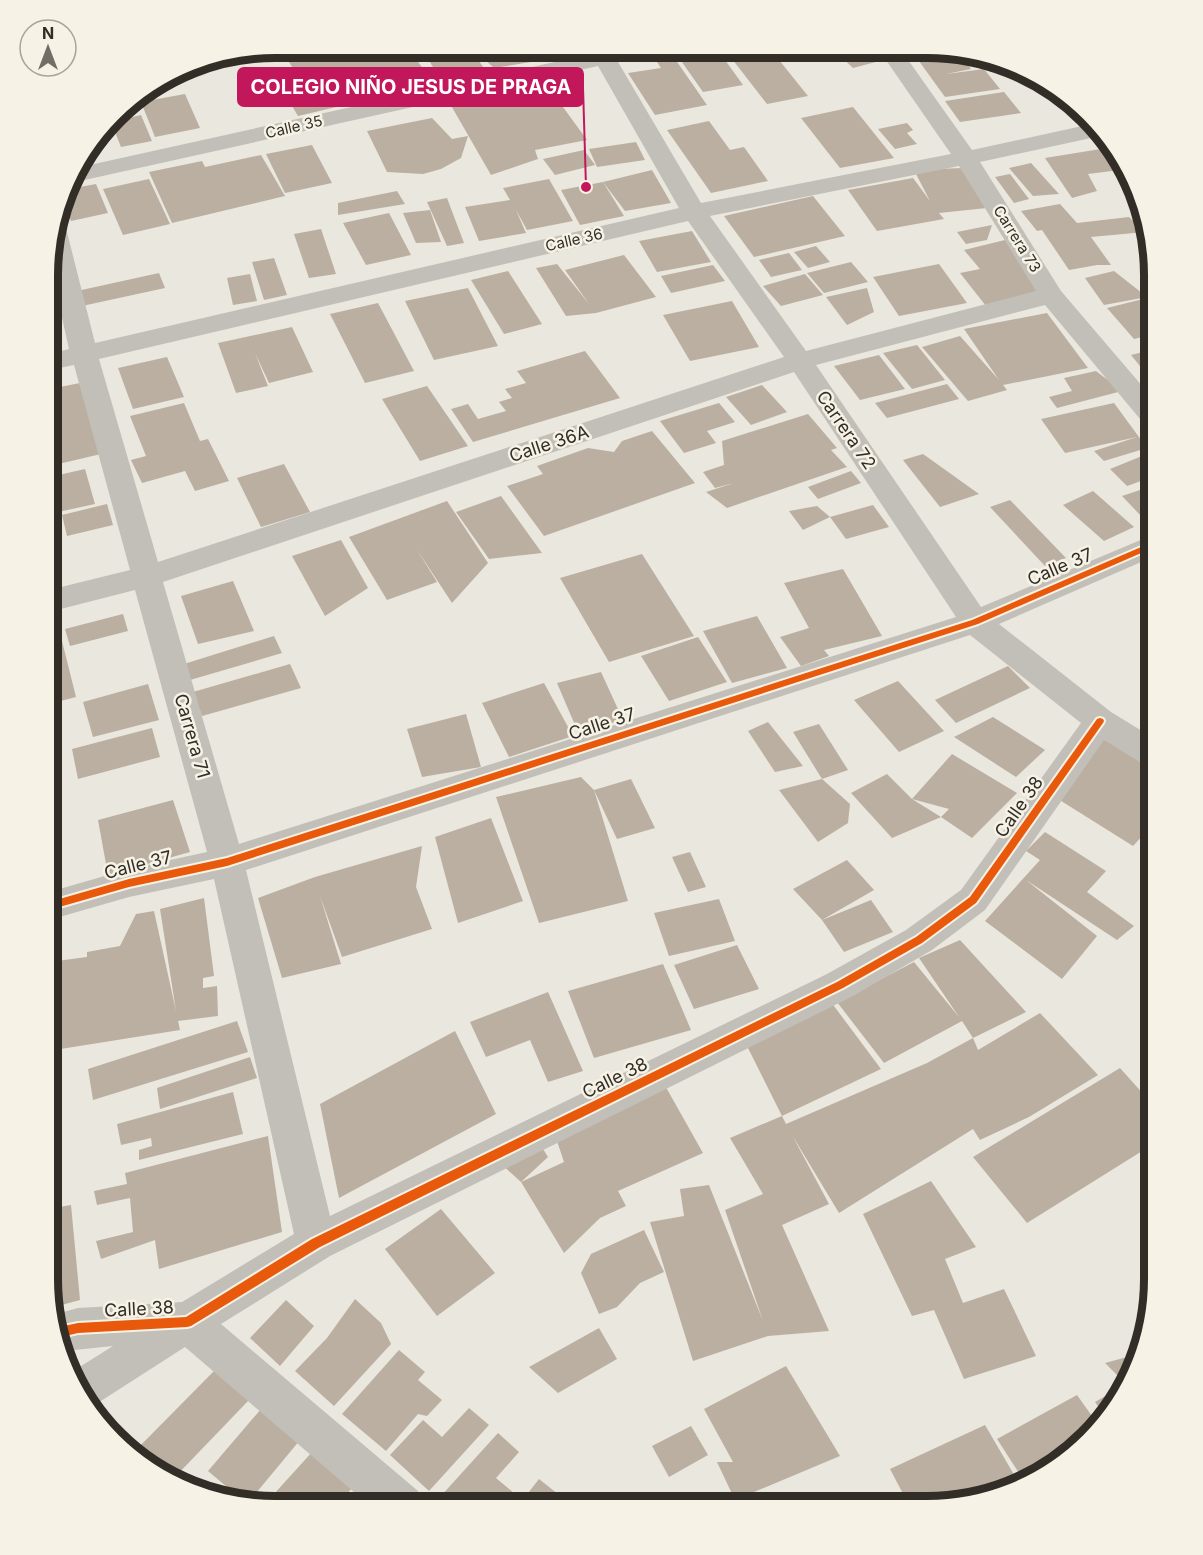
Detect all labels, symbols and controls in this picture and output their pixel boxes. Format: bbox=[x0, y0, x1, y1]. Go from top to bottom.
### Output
north arrow bbox=[18, 18, 78, 78]
text: N bbox=[42, 23, 54, 43]
callout: COLEGIO NIÑO JESUS DE PRAGA bbox=[238, 68, 583, 106]
text: COLEGIO NIÑO JESUS DE PRAGA bbox=[251, 75, 572, 99]
street label: Calle 35 bbox=[263, 111, 324, 142]
street label: Carrera 73 bbox=[989, 202, 1045, 276]
street label: Calle 36 bbox=[543, 224, 604, 255]
street label: Carrera 72 bbox=[812, 386, 880, 473]
street label: Calle 36A bbox=[506, 421, 591, 466]
street label: Calle 37 bbox=[1024, 543, 1096, 590]
street label: Carrera 71 bbox=[170, 691, 215, 780]
street label: Calle 37 bbox=[566, 703, 638, 744]
street label: Calle 38 bbox=[990, 772, 1047, 841]
street label: Calle 37 bbox=[102, 846, 174, 883]
street label: Calle 38 bbox=[579, 1053, 651, 1102]
street label: Calle 38 bbox=[104, 1296, 174, 1321]

